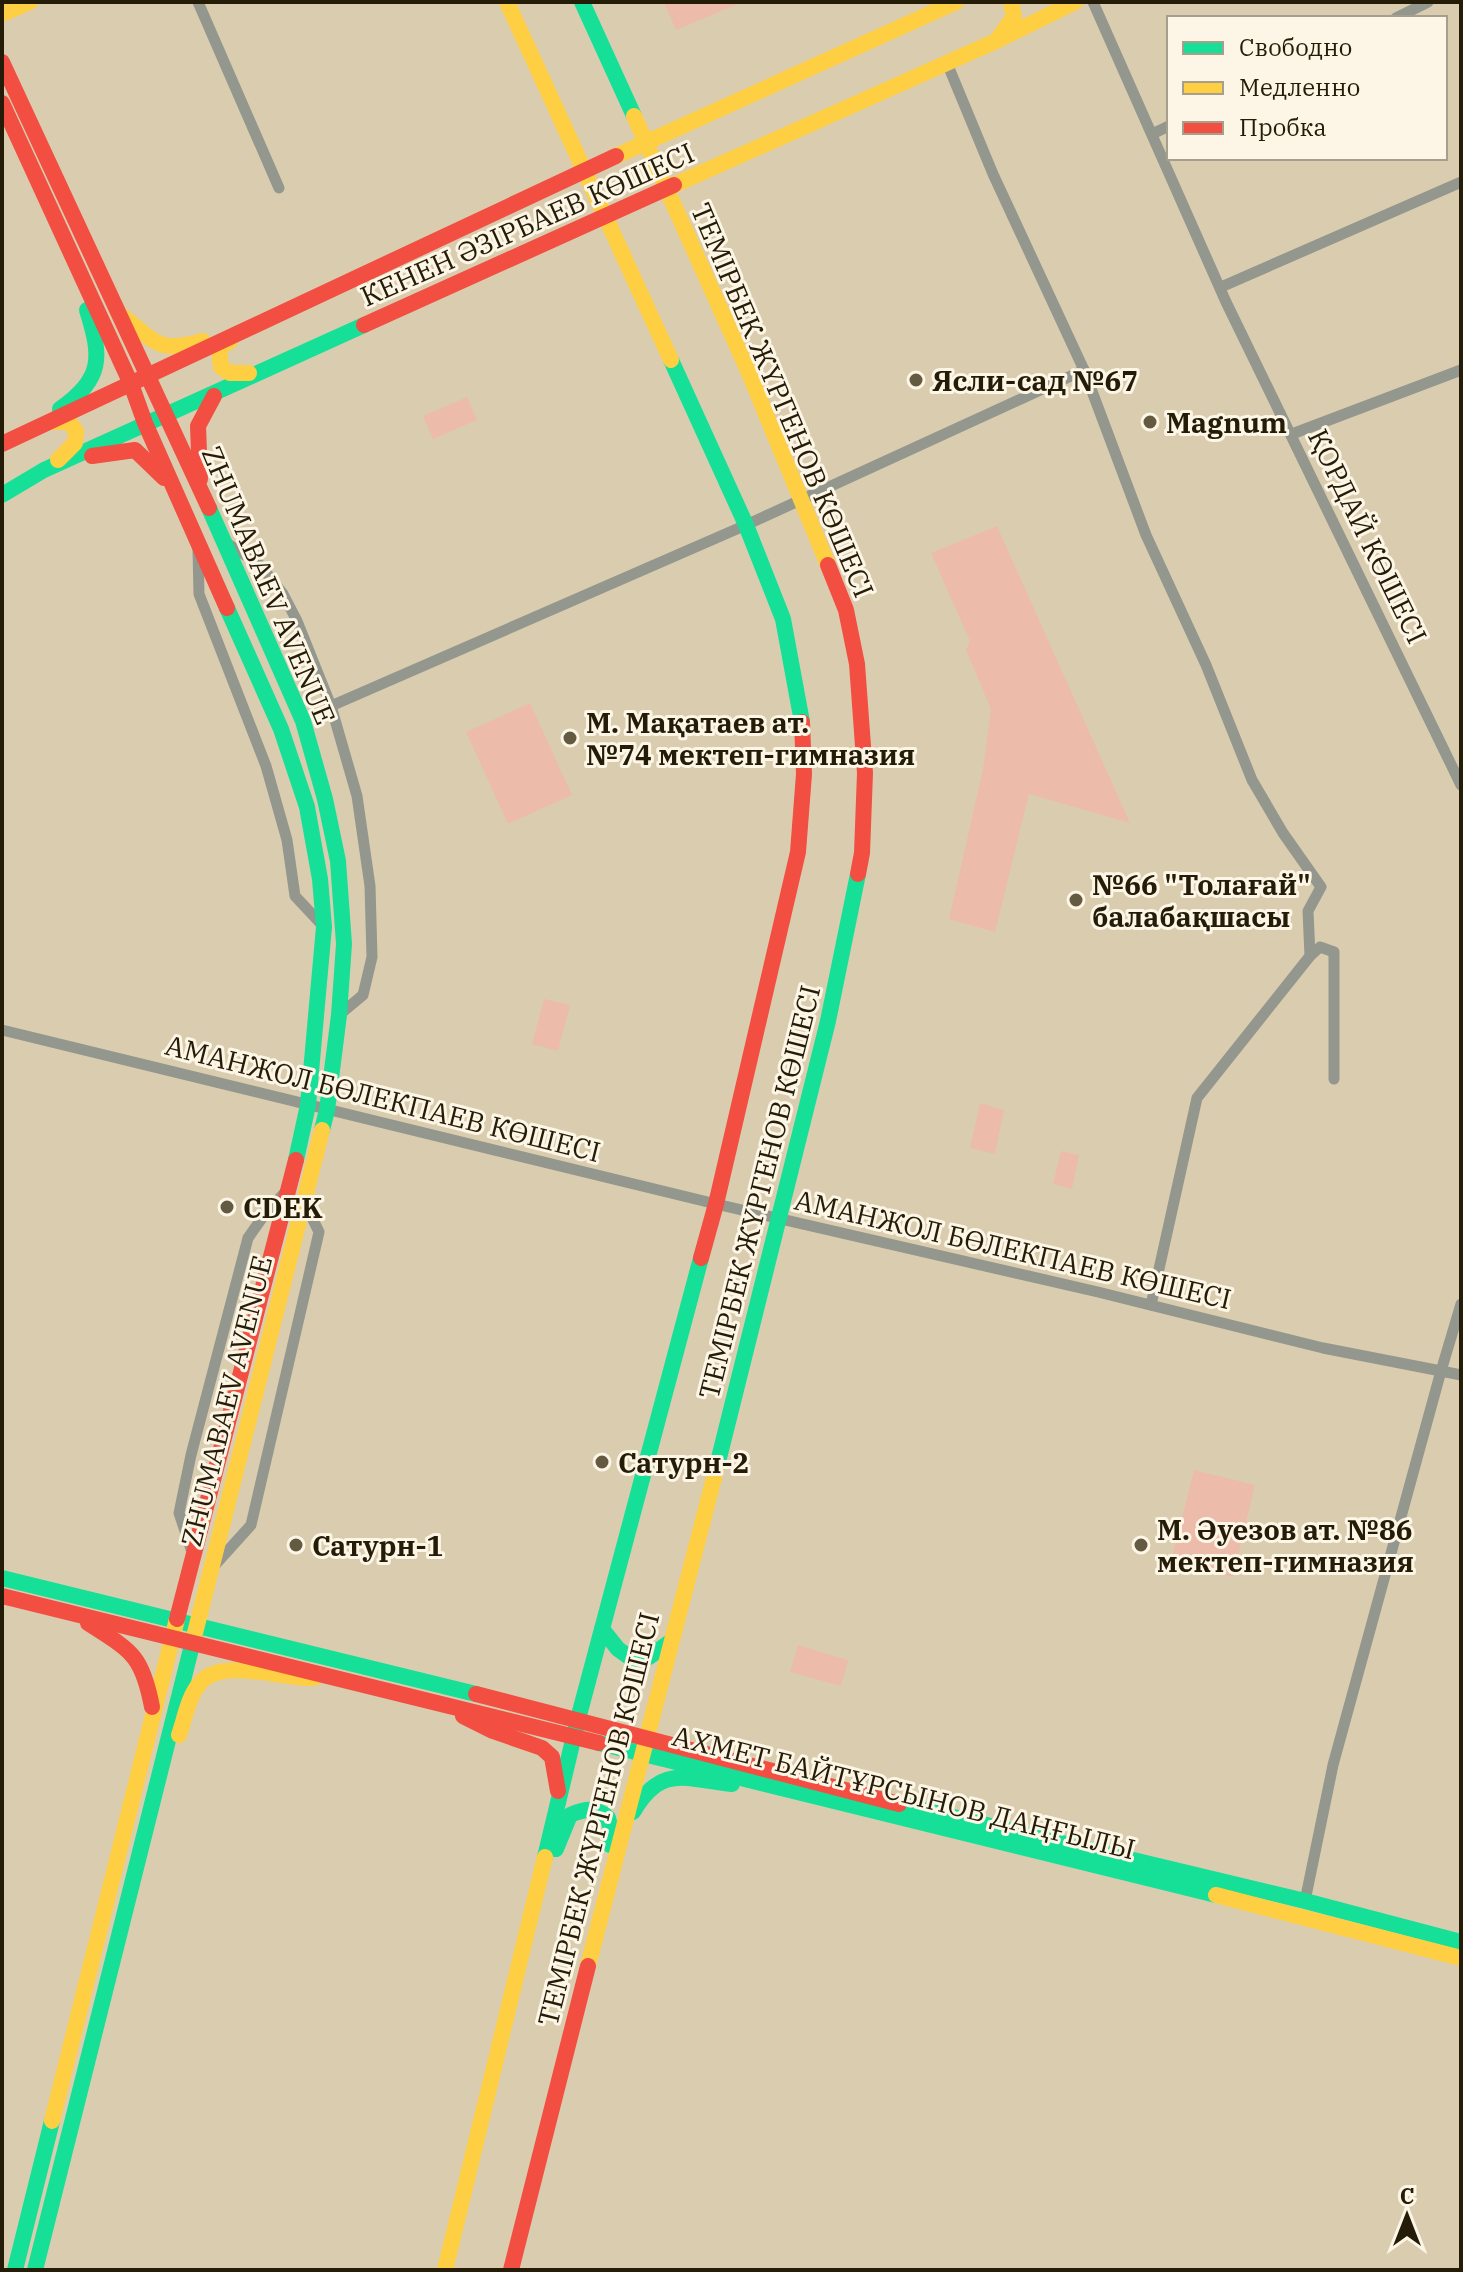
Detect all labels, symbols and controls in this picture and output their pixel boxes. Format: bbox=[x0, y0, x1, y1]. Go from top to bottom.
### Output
legend bbox=[1167, 16, 1447, 160]
text: Свободно bbox=[1239, 31, 1352, 63]
text: Медленно bbox=[1239, 71, 1360, 103]
text: Пробка bbox=[1239, 111, 1327, 143]
street label: КЕНЕН ӘЗІРБАЕВ КӨШЕСІ bbox=[354, 134, 700, 314]
street label: ТЕМІРБЕК ЖҮРГЕНОВ КӨШЕСІ bbox=[683, 197, 883, 603]
place label: Ясли-сад №67 bbox=[932, 362, 1138, 399]
marker: Ясли-сад №67 bbox=[907, 371, 925, 389]
place label: Magnum bbox=[1166, 404, 1287, 441]
marker: Magnum bbox=[1141, 413, 1159, 431]
street label: ҚОРДАЙ КӨШЕСІ bbox=[1300, 423, 1436, 649]
street label: ZHUMABAEV AVENUE bbox=[194, 440, 344, 730]
place label: М. Мақатаев ат. №74 мектеп-гимназия bbox=[586, 704, 915, 773]
marker: М. Мақатаев ат. №74 мектеп-гимназия bbox=[561, 729, 579, 747]
place label: №66 "Толағай" балабақшасы bbox=[1092, 866, 1311, 935]
marker: №66 "Толағай" балабақшасы bbox=[1067, 891, 1085, 909]
street label: ТЕМІРБЕК ЖҮРГЕНОВ КӨШЕСІ bbox=[690, 981, 828, 1403]
street label: АМАНЖОЛ БӨЛЕКПАЕВ КӨШЕСІ bbox=[162, 1026, 604, 1170]
street label: АМАНЖОЛ БӨЛЕКПАЕВ КӨШЕСІ bbox=[791, 1181, 1235, 1317]
place label: CDEK bbox=[243, 1189, 323, 1226]
marker: CDEK bbox=[218, 1198, 236, 1216]
street label: ZHUMABAEV AVENUE bbox=[172, 1252, 280, 1550]
place label: Сатурн-2 bbox=[618, 1444, 749, 1481]
marker: Сатурн-2 bbox=[593, 1453, 611, 1471]
place label: М. Әуезов ат. №86 мектеп-гимназия bbox=[1157, 1511, 1414, 1580]
place label: Сатурн-1 bbox=[312, 1527, 443, 1564]
marker: Сатурн-1 bbox=[287, 1536, 305, 1554]
marker: М. Әуезов ат. №86 мектеп-гимназия bbox=[1132, 1536, 1150, 1554]
street label: ТЕМІРБЕК ЖҮРГЕНОВ КӨШЕСІ bbox=[529, 1608, 667, 2030]
street label: АХМЕТ БАЙТҰРСЫНОВ ДАҢҒЫЛЫ bbox=[669, 1716, 1139, 1868]
north arrow bbox=[1367, 2176, 1447, 2256]
text: С bbox=[1400, 2181, 1414, 2210]

